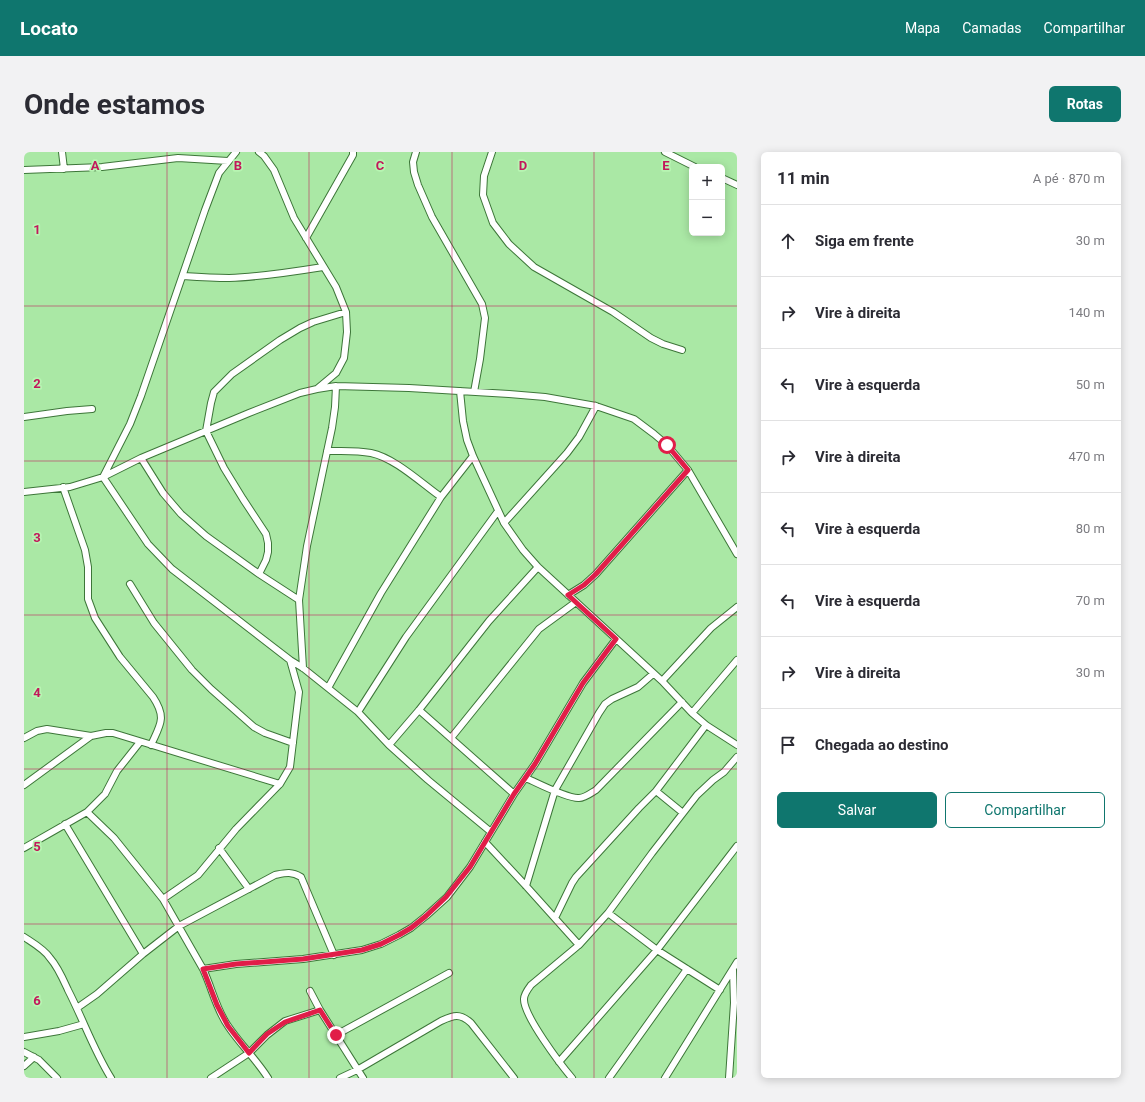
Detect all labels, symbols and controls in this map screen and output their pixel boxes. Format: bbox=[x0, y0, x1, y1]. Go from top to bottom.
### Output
text: Locato bbox=[20, 17, 78, 40]
text: Mapa bbox=[905, 20, 940, 36]
text: Camadas bbox=[962, 20, 1022, 36]
text: Compartilhar bbox=[1044, 20, 1125, 36]
button: Rotas bbox=[1049, 86, 1121, 122]
text: Onde estamos bbox=[24, 88, 205, 121]
text: A bbox=[91, 158, 100, 173]
text: B bbox=[234, 158, 242, 173]
text: C bbox=[376, 158, 385, 173]
text: D bbox=[519, 158, 527, 173]
text: E bbox=[662, 158, 670, 173]
map controls bbox=[689, 164, 725, 236]
button: + bbox=[689, 164, 725, 200]
text: 11 min bbox=[777, 168, 830, 188]
text: A pé · 870 m bbox=[1033, 171, 1105, 186]
button: − bbox=[689, 200, 725, 236]
text: 1 bbox=[33, 222, 41, 237]
icon: ahead bbox=[777, 230, 799, 252]
text: Siga em frente bbox=[815, 232, 914, 250]
text: 30 m bbox=[1076, 233, 1105, 248]
icon: right bbox=[777, 302, 799, 324]
text: Vire à direita bbox=[815, 304, 901, 322]
text: 140 m bbox=[1068, 305, 1105, 320]
icon: left bbox=[777, 374, 799, 396]
text: 2 bbox=[33, 376, 41, 391]
text: Vire à esquerda bbox=[815, 376, 920, 394]
text: 50 m bbox=[1076, 377, 1105, 392]
route start bbox=[658, 436, 676, 454]
icon: right bbox=[777, 446, 799, 468]
text: Vire à direita bbox=[815, 448, 901, 466]
text: 470 m bbox=[1068, 449, 1105, 464]
icon: left bbox=[777, 518, 799, 540]
text: Vire à esquerda bbox=[815, 520, 920, 538]
text: 80 m bbox=[1076, 521, 1105, 536]
text: 3 bbox=[33, 530, 41, 545]
icon: left bbox=[777, 590, 799, 612]
text: Vire à esquerda bbox=[815, 592, 920, 610]
text: 70 m bbox=[1076, 593, 1105, 608]
icon: right bbox=[777, 662, 799, 684]
text: Vire à direita bbox=[815, 664, 901, 682]
text: 30 m bbox=[1076, 665, 1105, 680]
text: 4 bbox=[33, 685, 41, 700]
icon: arrive bbox=[777, 734, 799, 756]
text: Chegada ao destino bbox=[815, 736, 949, 754]
button: Salvar bbox=[777, 792, 937, 828]
button: Compartilhar bbox=[945, 792, 1105, 828]
text: 5 bbox=[33, 839, 41, 854]
text: 6 bbox=[33, 993, 41, 1008]
route end bbox=[327, 1026, 345, 1044]

